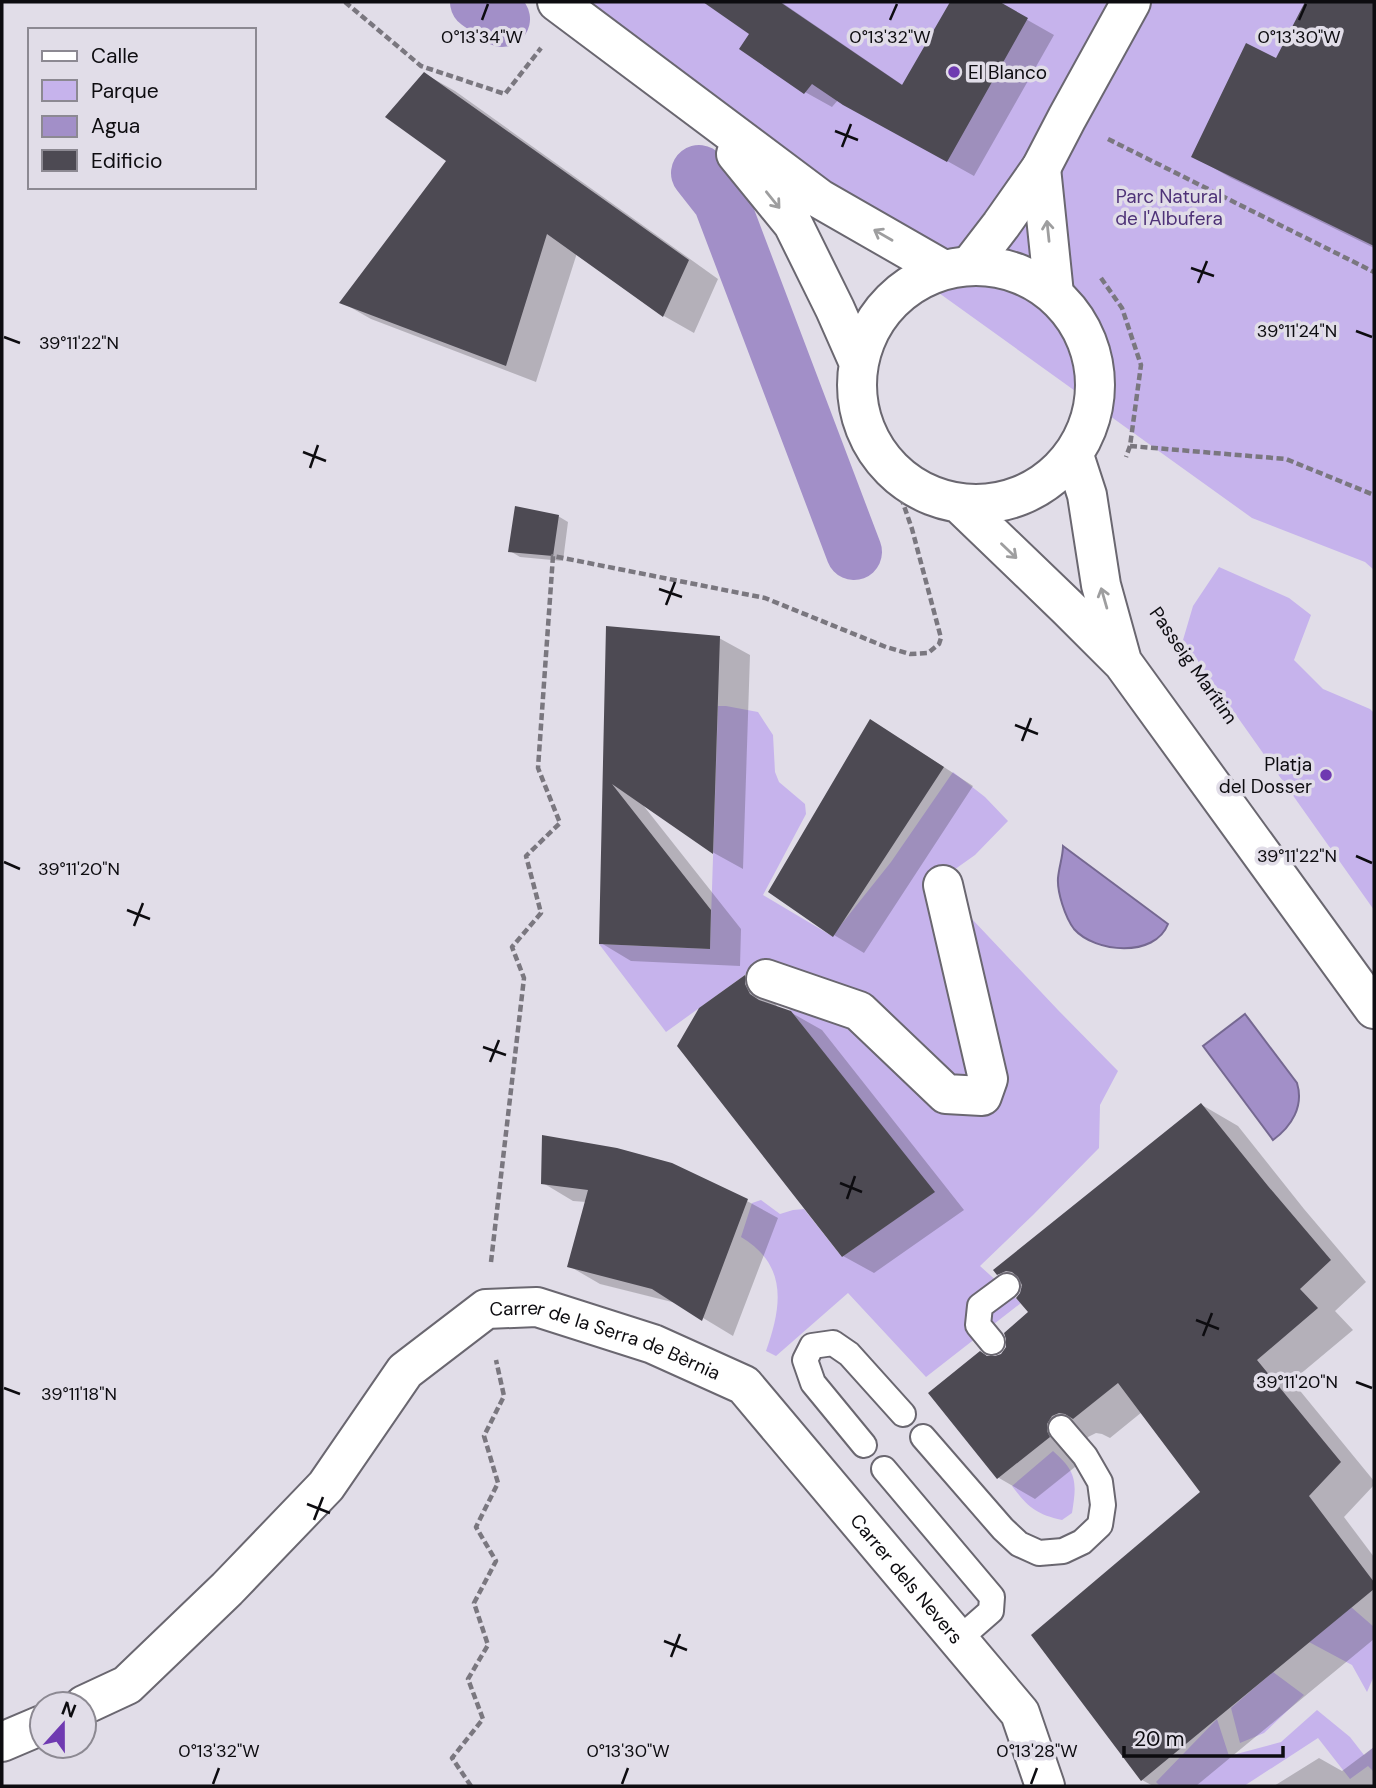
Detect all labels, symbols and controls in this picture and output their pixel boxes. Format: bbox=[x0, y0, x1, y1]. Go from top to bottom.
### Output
text: 0°13'34"W bbox=[441, 25, 523, 49]
text: 0°13'32"W bbox=[849, 25, 931, 49]
text: 0°13'30"W bbox=[1257, 25, 1341, 49]
legend bbox=[28, 28, 256, 189]
text: Calle bbox=[91, 42, 139, 70]
place label: El Blanco bbox=[968, 60, 1047, 85]
marker: El Blanco bbox=[946, 64, 962, 80]
text: Parque bbox=[91, 77, 159, 105]
text: Agua bbox=[91, 112, 140, 140]
text: Edificio bbox=[91, 147, 162, 175]
park label: Parc Natural de l'Albufera bbox=[1115, 184, 1223, 231]
one-way arrow bbox=[765, 190, 780, 208]
one-way arrow bbox=[1041, 220, 1054, 243]
one-way arrow bbox=[873, 228, 893, 242]
text: 39°11'24"N bbox=[1257, 319, 1337, 343]
text: 39°11'22"N bbox=[39, 331, 119, 355]
one-way arrow bbox=[1000, 543, 1017, 560]
one-way arrow bbox=[1097, 587, 1110, 609]
street label: Passeig Marítim bbox=[1144, 602, 1243, 729]
place label: Platja del Dosser bbox=[1219, 752, 1312, 799]
marker: Platja del Dosser bbox=[1318, 767, 1334, 783]
text: 39°11'22"N bbox=[1257, 844, 1337, 868]
text: 39°11'20"N bbox=[38, 857, 120, 881]
street label: Carrer de la Serra de Bèrnia bbox=[489, 1295, 724, 1386]
text: 39°11'20"N bbox=[1256, 1370, 1338, 1394]
text: 39°11'18"N bbox=[41, 1382, 117, 1406]
street label: Carrer dels Nevers bbox=[845, 1509, 968, 1649]
north arrow bbox=[28, 1690, 98, 1760]
text: N bbox=[58, 1695, 80, 1724]
scale bar bbox=[1124, 1714, 1283, 1758]
text: 20 m bbox=[1134, 1725, 1185, 1753]
text: 0°13'32"W bbox=[178, 1739, 260, 1763]
text: 0°13'30"W bbox=[586, 1739, 670, 1763]
text: 0°13'28"W bbox=[996, 1739, 1078, 1763]

